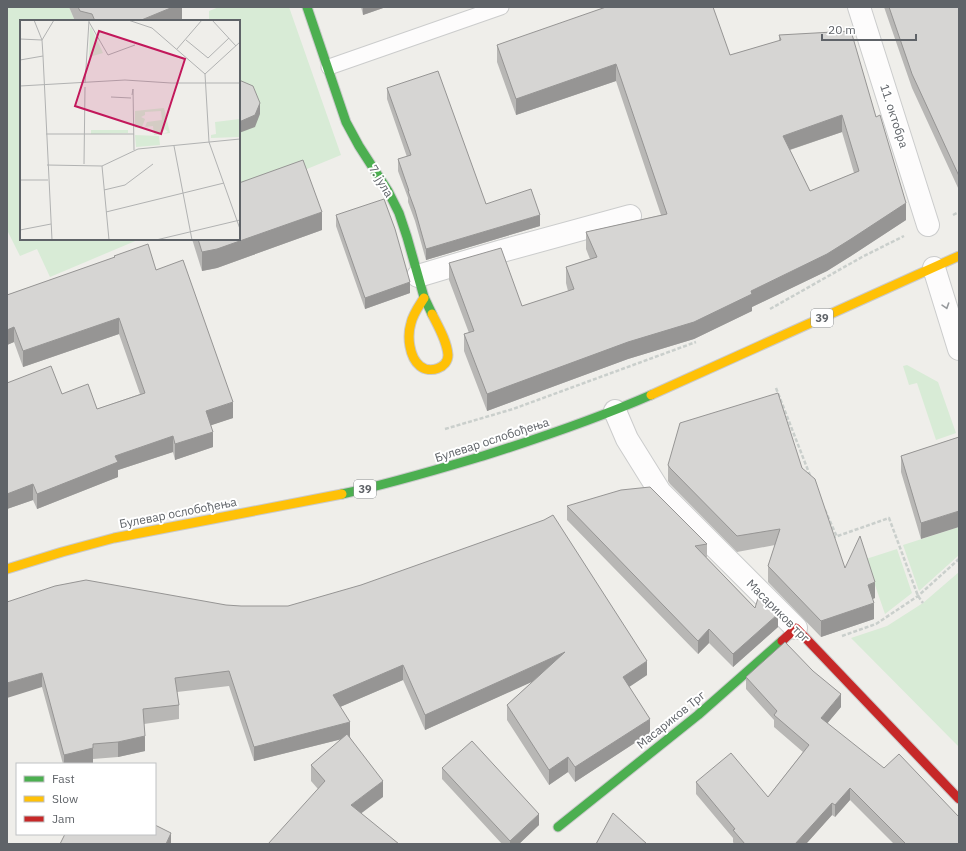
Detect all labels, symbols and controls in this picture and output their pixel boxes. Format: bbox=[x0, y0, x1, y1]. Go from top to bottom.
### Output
scale bar bbox=[822, 16, 916, 42]
inset map bbox=[20, 20, 240, 240]
text: 20 m bbox=[828, 22, 856, 37]
street label: 11. октобра bbox=[877, 82, 912, 150]
street label: 7. јула bbox=[366, 162, 397, 200]
one-way arrow bbox=[941, 302, 949, 309]
road number: 39 bbox=[811, 309, 833, 327]
street label: Булевар ослобођења bbox=[433, 414, 551, 465]
road number: 39 bbox=[354, 480, 376, 498]
street label: Булевар ослобођења bbox=[118, 494, 238, 531]
street label: Масариков трг bbox=[744, 576, 813, 645]
street label: Масариков Трг bbox=[633, 687, 708, 752]
legend bbox=[16, 763, 156, 835]
text: Fast bbox=[52, 771, 75, 786]
text: Slow bbox=[52, 791, 78, 806]
text: Jam bbox=[52, 811, 75, 826]

